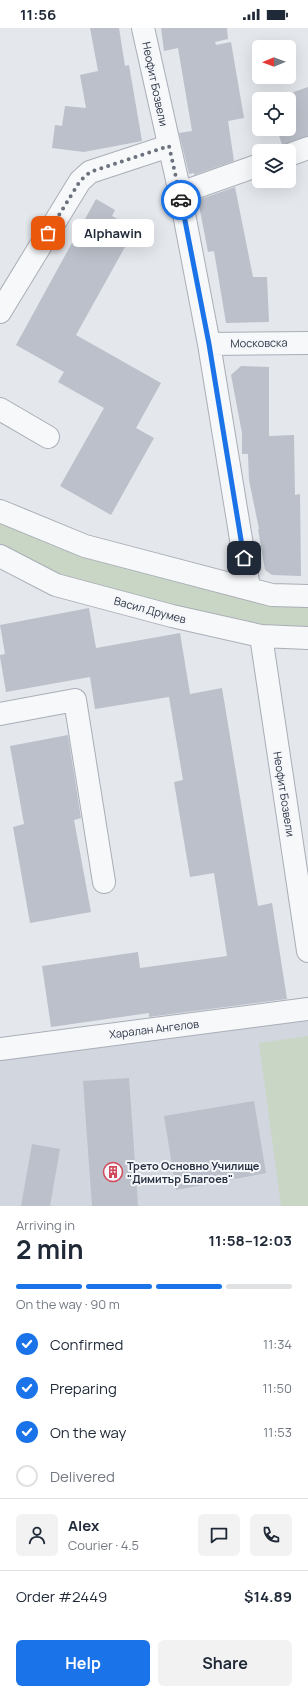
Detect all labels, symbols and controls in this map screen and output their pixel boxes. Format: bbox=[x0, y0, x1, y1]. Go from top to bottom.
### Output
text: 11:56 bbox=[20, 4, 56, 25]
street label: Неофит Бозвели bbox=[139, 40, 172, 127]
north arrow bbox=[252, 40, 296, 84]
map controls bbox=[252, 40, 296, 188]
button: locate bbox=[252, 92, 296, 136]
button: layers bbox=[252, 144, 296, 188]
courier bbox=[161, 180, 201, 220]
icon: car bbox=[170, 189, 192, 211]
pin bbox=[31, 216, 65, 250]
callout: Alphawin bbox=[72, 219, 154, 247]
icon: bag bbox=[37, 222, 59, 244]
text: Alphawin bbox=[84, 224, 142, 242]
street label: Московска bbox=[230, 335, 288, 350]
pin bbox=[227, 541, 261, 575]
icon: home bbox=[233, 547, 255, 569]
street label: Васил Друмев bbox=[113, 593, 188, 626]
street label: Неофит Бозвели bbox=[270, 750, 299, 838]
street label: Харалан Ангелов bbox=[108, 1016, 200, 1041]
place label: Трето Основно Училище "Димитър Благоев" bbox=[127, 1158, 260, 1186]
building icon: Трето Основно Училище "Димитър Благоев" bbox=[102, 1161, 124, 1183]
text: Arriving in bbox=[16, 1216, 75, 1234]
text: 11:58–12:03 bbox=[208, 1230, 292, 1251]
text: 2 min bbox=[16, 1231, 84, 1267]
text: On the way · 90 m bbox=[16, 1295, 120, 1313]
icon: check bbox=[16, 1333, 38, 1355]
text: Confirmed bbox=[50, 1334, 123, 1355]
text: 11:34 bbox=[263, 1335, 292, 1353]
icon: check bbox=[16, 1377, 38, 1399]
text: Preparing bbox=[50, 1378, 117, 1399]
text: 11:50 bbox=[263, 1379, 292, 1397]
icon: check bbox=[16, 1421, 38, 1443]
text: On the way bbox=[50, 1422, 126, 1443]
text: 11:53 bbox=[263, 1423, 292, 1441]
text: Delivered bbox=[50, 1466, 115, 1487]
button: person bbox=[16, 1514, 58, 1556]
button: chat bbox=[198, 1514, 240, 1556]
button: phone bbox=[250, 1514, 292, 1556]
text: Alex bbox=[68, 1515, 99, 1536]
text: Courier · 4.5 bbox=[68, 1536, 139, 1554]
text: Order #2449 bbox=[16, 1586, 107, 1607]
text: $14.89 bbox=[244, 1586, 292, 1607]
button: Help bbox=[16, 1640, 150, 1686]
button: Share bbox=[158, 1640, 292, 1686]

